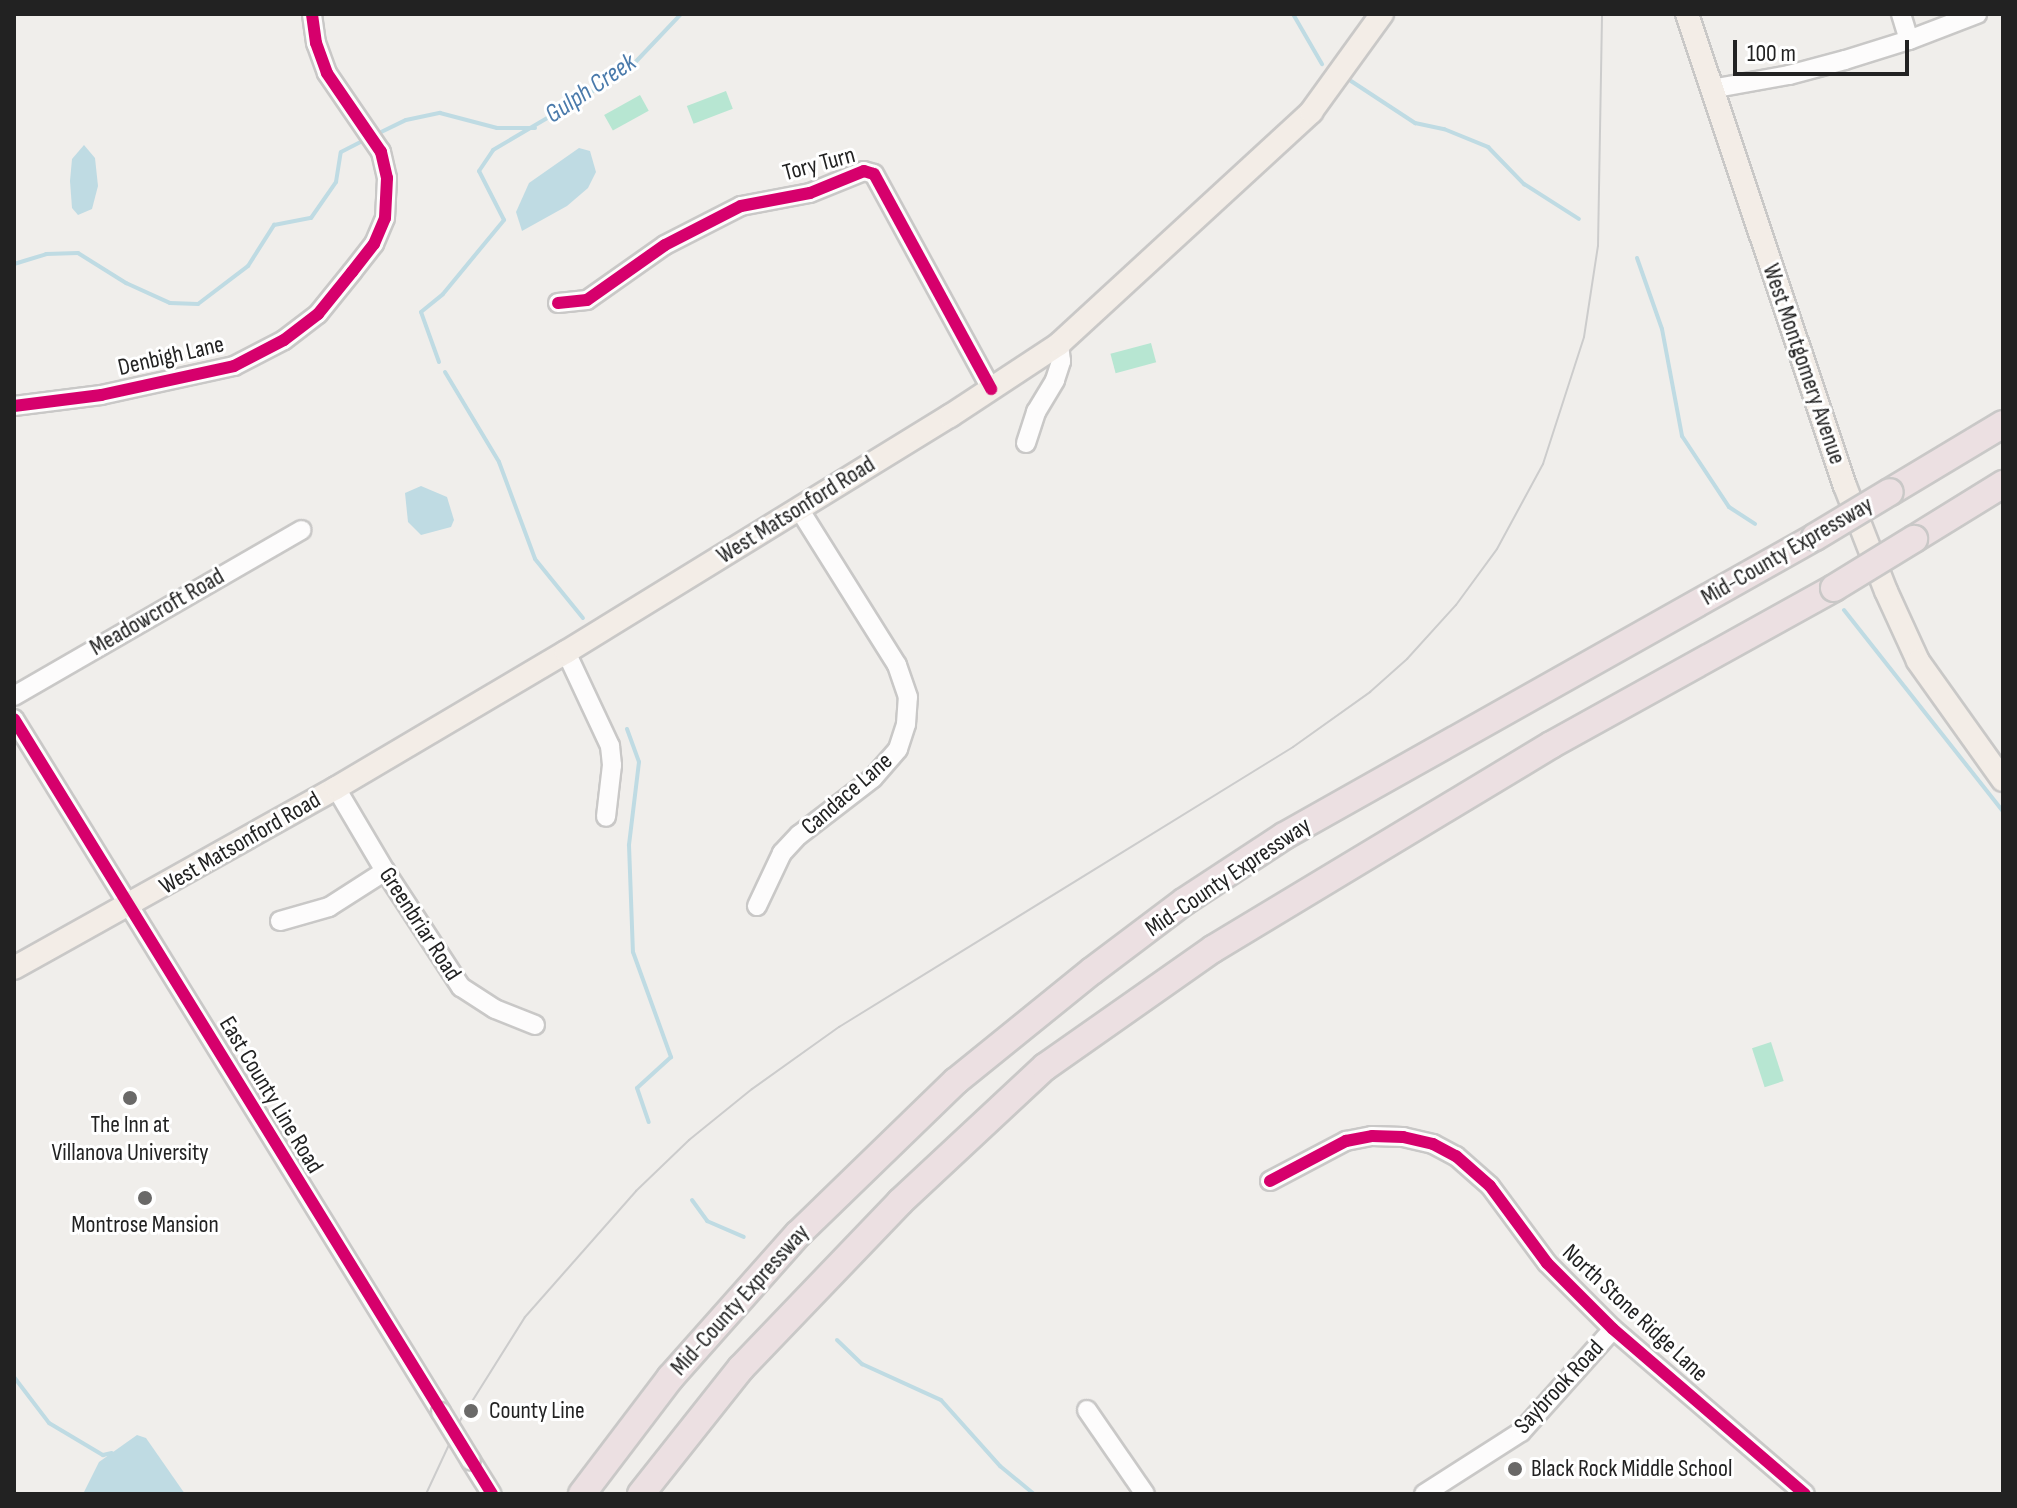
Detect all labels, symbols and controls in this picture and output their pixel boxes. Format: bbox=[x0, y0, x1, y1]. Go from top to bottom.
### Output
scale bar bbox=[1737, 24, 1913, 74]
text: 100 m bbox=[1747, 39, 1796, 68]
water label: Gulph Creek bbox=[540, 47, 642, 131]
street label: Tory Turn bbox=[780, 141, 858, 187]
street label: West Montgomery Avenue bbox=[1756, 260, 1852, 468]
street label: Denbigh Lane bbox=[115, 330, 227, 382]
street label: West Matsonford Road bbox=[712, 450, 880, 570]
street label: Mid-County Expressway bbox=[1696, 490, 1878, 612]
street label: Meadowcroft Road bbox=[85, 562, 229, 662]
street label: Candace Lane bbox=[796, 747, 898, 841]
street label: West Matsonford Road bbox=[155, 785, 325, 901]
street label: Mid-County Expressway bbox=[1140, 811, 1316, 943]
street label: Greenbriar Road bbox=[373, 862, 467, 986]
street label: East County Line Road bbox=[213, 1011, 329, 1179]
marker: The Inn at Villanova University bbox=[121, 1089, 139, 1107]
place label: The Inn at Villanova University bbox=[51, 1111, 209, 1167]
marker: Montrose Mansion bbox=[136, 1189, 154, 1207]
place label: Montrose Mansion bbox=[71, 1211, 219, 1239]
street label: Mid-County Expressway bbox=[665, 1219, 815, 1381]
street label: North Stone Ridge Lane bbox=[1556, 1238, 1714, 1388]
street label: Saybrook Road bbox=[1508, 1334, 1610, 1440]
place label: County Line bbox=[489, 1397, 585, 1425]
marker: County Line bbox=[460, 1400, 482, 1422]
place label: Black Rock Middle School bbox=[1531, 1455, 1733, 1483]
marker: Black Rock Middle School bbox=[1506, 1460, 1524, 1478]

